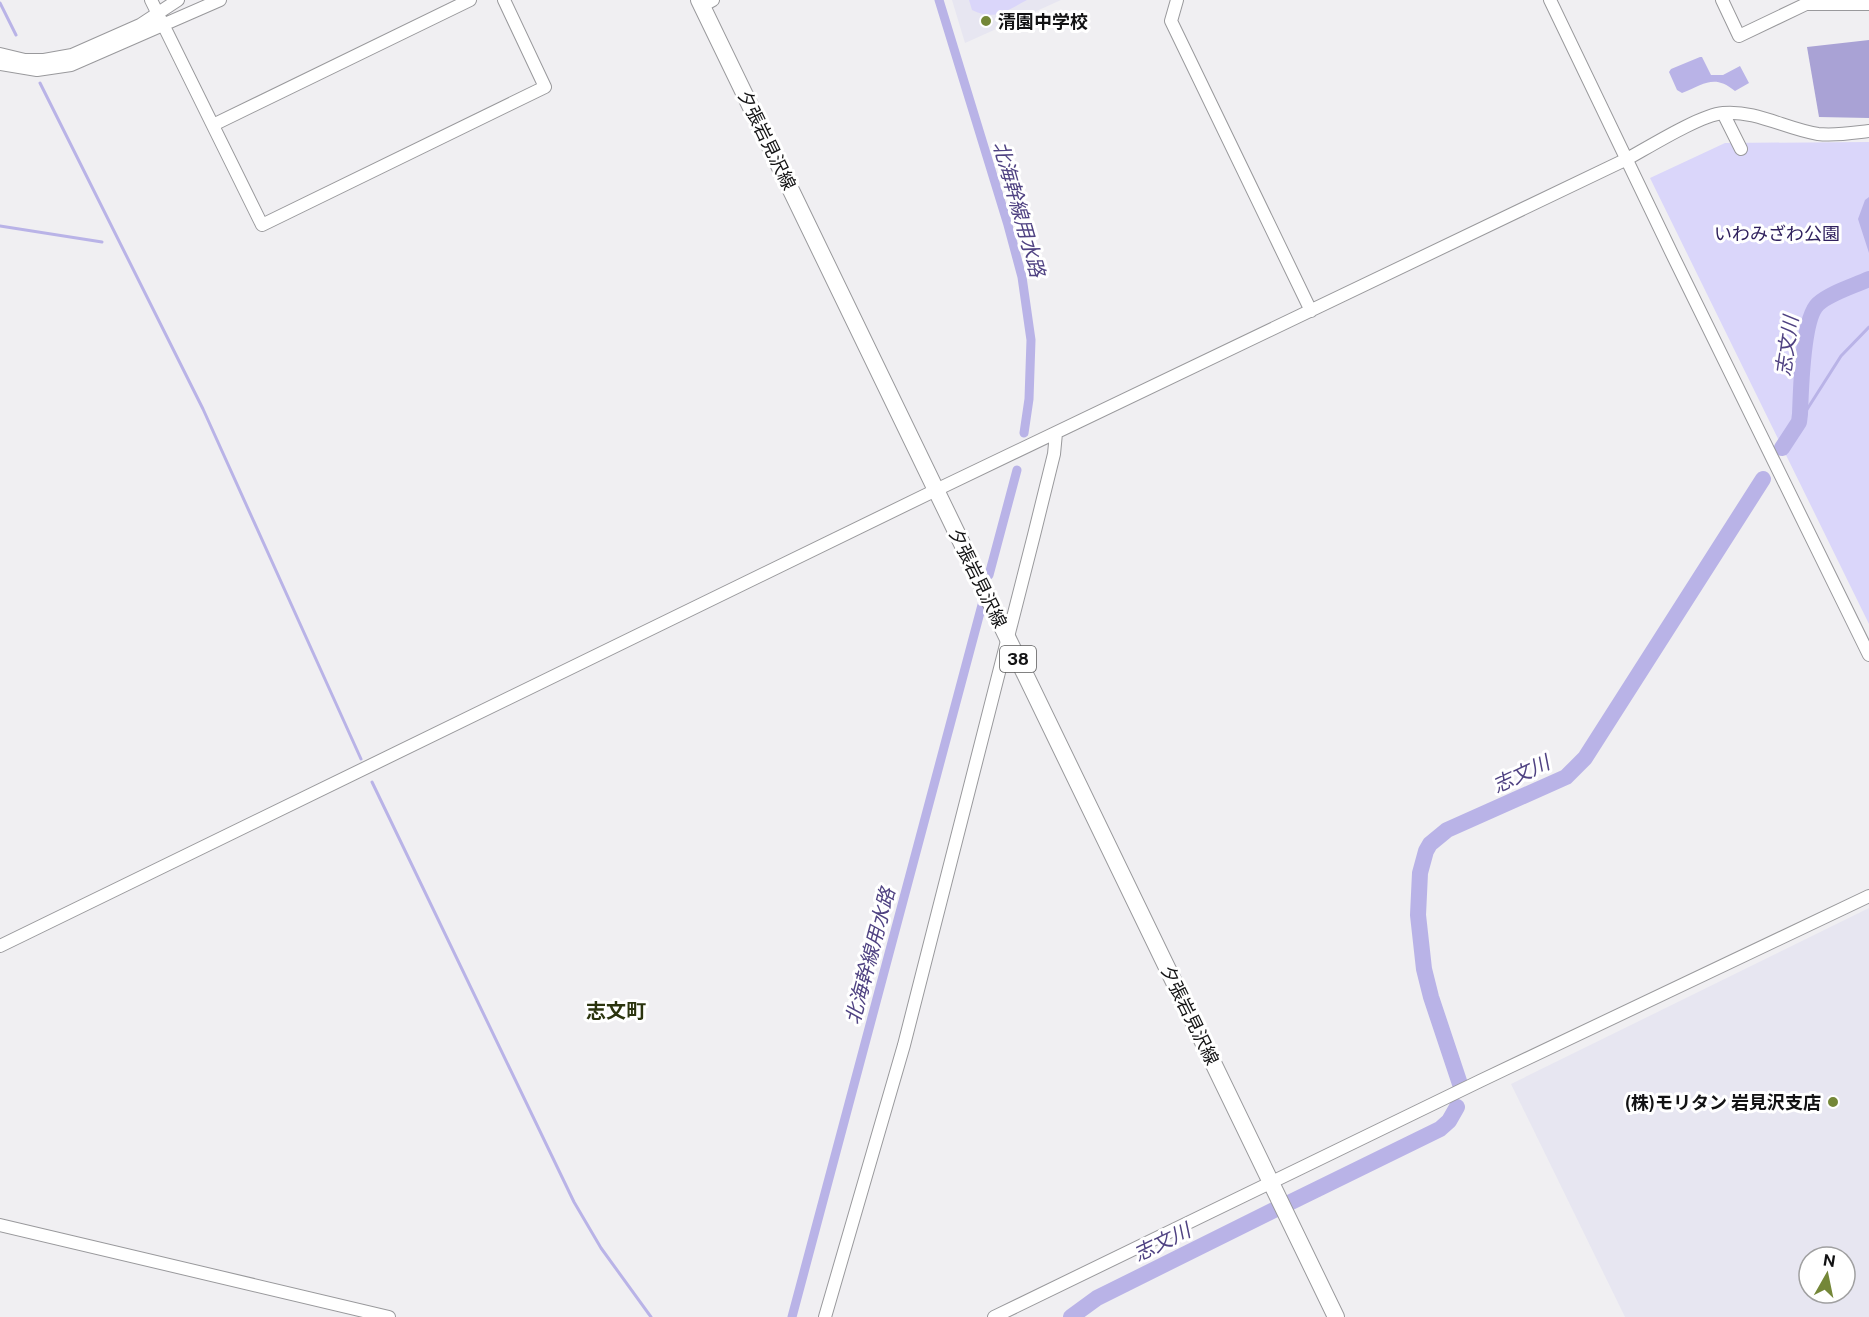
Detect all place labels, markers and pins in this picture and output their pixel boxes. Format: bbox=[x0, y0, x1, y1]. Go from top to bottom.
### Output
place label: 清園中学校 bbox=[998, 11, 1088, 32]
marker: 清園中学校 bbox=[979, 14, 993, 28]
place label: (株)モリタン 岩見沢支店 bbox=[1625, 1092, 1821, 1113]
marker: (株)モリタン 岩見沢支店 bbox=[1826, 1095, 1840, 1109]

